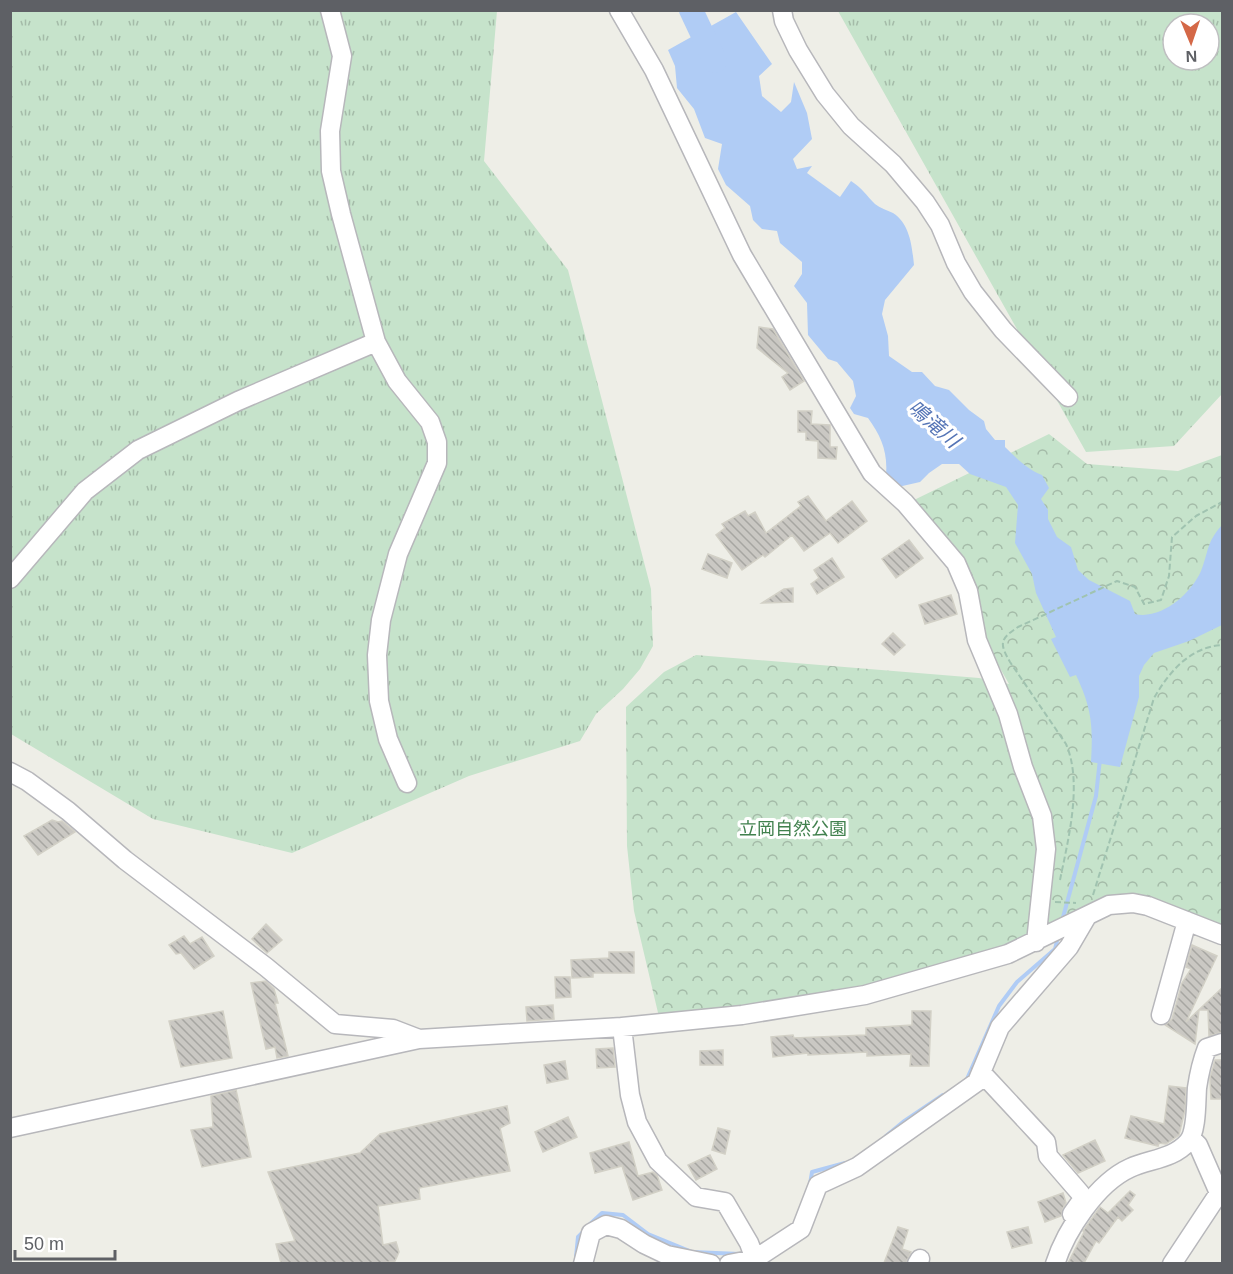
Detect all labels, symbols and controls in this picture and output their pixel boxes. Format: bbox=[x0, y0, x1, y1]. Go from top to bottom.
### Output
north arrow bbox=[1161, 12, 1221, 72]
text: N bbox=[1185, 48, 1198, 65]
water label: 鳴滝川 bbox=[904, 396, 965, 453]
park label: 立岡自然公園 bbox=[739, 819, 847, 839]
scale bar bbox=[15, 1223, 116, 1261]
text: 50 m bbox=[24, 1234, 64, 1254]

